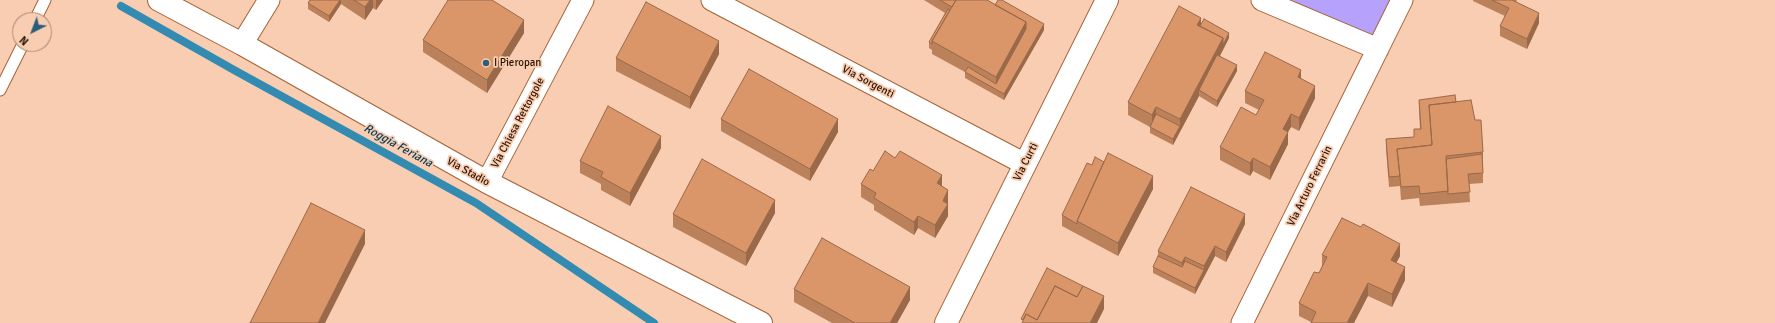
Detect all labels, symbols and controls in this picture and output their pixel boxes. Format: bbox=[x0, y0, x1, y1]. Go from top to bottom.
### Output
north arrow bbox=[12, 12, 52, 52]
text: N bbox=[17, 33, 31, 48]
place label: I Pieropan bbox=[494, 56, 541, 70]
marker: I Pieropan bbox=[481, 58, 491, 68]
street label: Via Sorgenti bbox=[840, 63, 896, 101]
street label: Via Chiesa Rettorgole bbox=[489, 75, 547, 171]
water label: Roggia Feriana bbox=[361, 121, 435, 171]
street label: Via Curti bbox=[1011, 141, 1041, 183]
street label: Via Arturo Ferrarin bbox=[1285, 144, 1335, 228]
street label: Via Stadio bbox=[444, 155, 492, 189]

